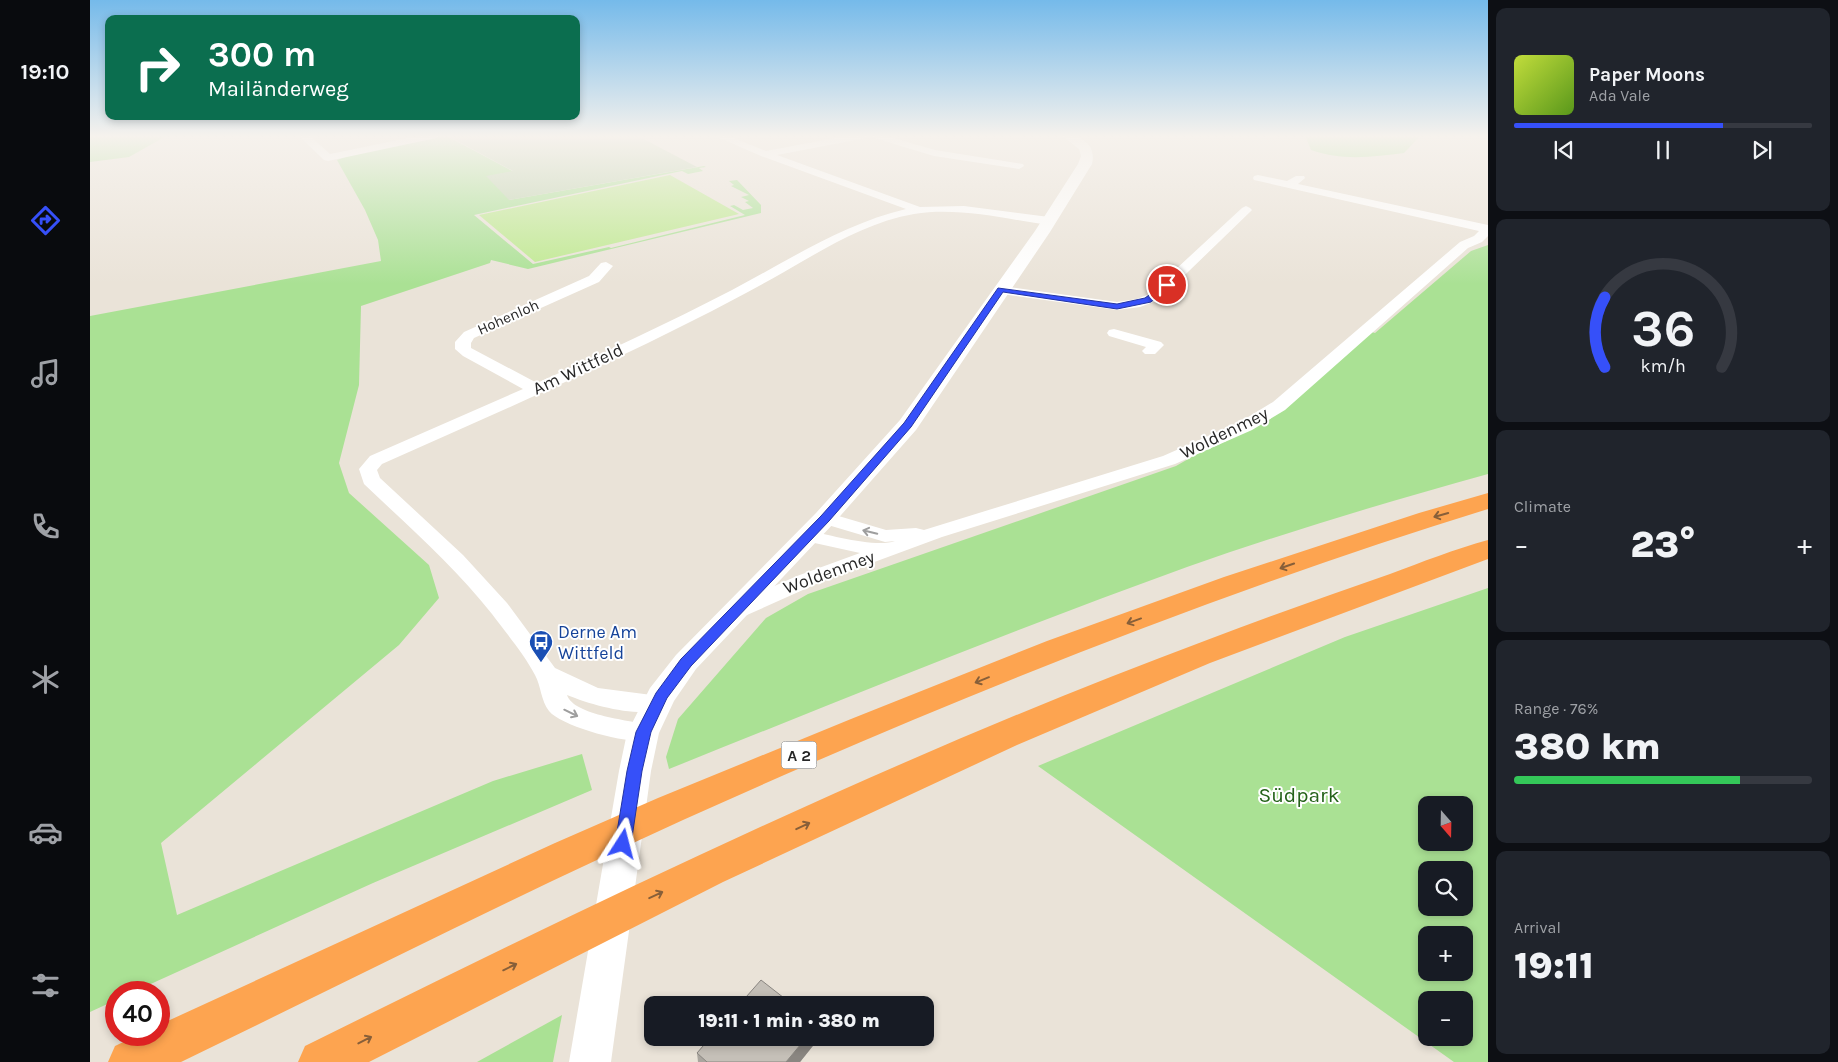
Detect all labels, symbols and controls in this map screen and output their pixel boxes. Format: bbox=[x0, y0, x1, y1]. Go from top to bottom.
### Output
text: 300 m bbox=[208, 34, 316, 75]
icon: right bbox=[125, 35, 190, 100]
text: 19:10 bbox=[21, 59, 69, 85]
text: Paper Moons bbox=[1589, 64, 1705, 86]
text: Mailänderweg bbox=[208, 76, 349, 102]
text: Ada Vale bbox=[1589, 86, 1650, 105]
icon: previous bbox=[1550, 136, 1578, 164]
icon: pause bbox=[1649, 136, 1677, 164]
icon: next bbox=[1748, 136, 1776, 164]
icon: directions bbox=[28, 203, 63, 238]
pin bbox=[1146, 264, 1188, 306]
icon: arrive bbox=[1153, 271, 1181, 299]
street label: Hohenloh bbox=[474, 295, 542, 339]
text: 36 bbox=[1631, 298, 1695, 359]
street label: Am Wittfeld bbox=[529, 338, 627, 400]
icon: music bbox=[28, 356, 63, 391]
text: km/h bbox=[1640, 356, 1686, 377]
street label: Woldenmey bbox=[1176, 402, 1272, 464]
text: Climate bbox=[1514, 497, 1571, 516]
icon: phone bbox=[28, 509, 63, 544]
one-way arrow bbox=[1434, 511, 1450, 520]
text: 23° bbox=[1630, 522, 1696, 567]
one-way arrow bbox=[862, 527, 878, 536]
text: − bbox=[1514, 528, 1529, 561]
text: + bbox=[1797, 528, 1812, 561]
street label: Woldenmey bbox=[780, 545, 878, 599]
one-way arrow bbox=[1280, 562, 1295, 571]
one-way arrow bbox=[1127, 617, 1142, 626]
place label: Derne Am Wittfeld bbox=[558, 621, 637, 664]
bus stop icon: Derne Am Wittfeld bbox=[528, 629, 554, 663]
icon: climate bbox=[28, 662, 63, 697]
one-way arrow bbox=[975, 676, 990, 685]
text: Range · 76% bbox=[1514, 699, 1598, 718]
one-way arrow bbox=[564, 708, 579, 718]
text: 380 km bbox=[1514, 724, 1661, 769]
road number: A 2 bbox=[782, 742, 816, 768]
park label: Südpark bbox=[1258, 783, 1340, 807]
north arrow bbox=[1418, 796, 1472, 851]
map controls bbox=[1418, 796, 1473, 1046]
icon: car bbox=[28, 815, 63, 850]
position arrow bbox=[596, 817, 648, 869]
one-way arrow bbox=[795, 821, 810, 831]
button: search bbox=[1418, 861, 1473, 916]
one-way arrow bbox=[648, 890, 663, 900]
text: Arrival bbox=[1514, 918, 1561, 937]
button: + bbox=[1418, 926, 1473, 981]
text: 19:11 bbox=[1514, 943, 1594, 988]
one-way arrow bbox=[502, 962, 517, 971]
icon: filters bbox=[28, 968, 63, 1003]
speed limit sign: 40 bbox=[105, 981, 170, 1046]
button: − bbox=[1418, 991, 1473, 1046]
text: 19:11 · 1 min · 380 m bbox=[698, 1010, 880, 1032]
one-way arrow bbox=[357, 1035, 372, 1045]

